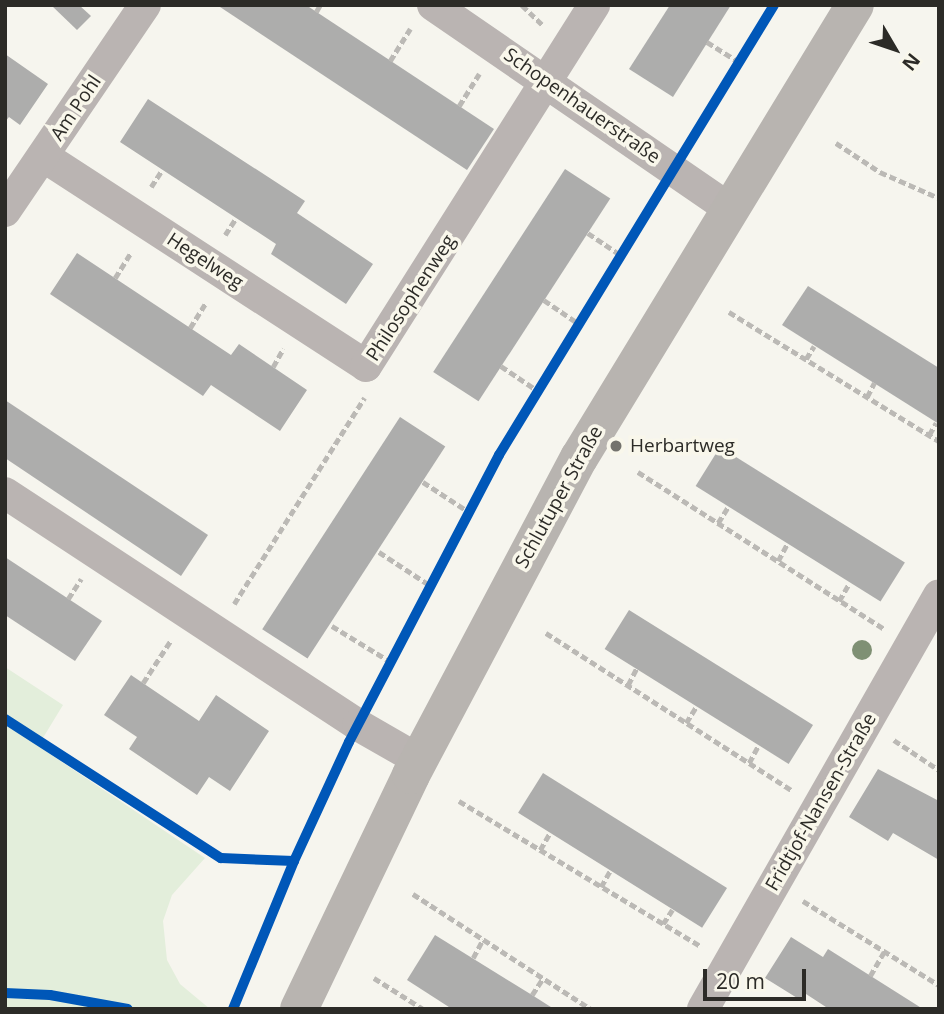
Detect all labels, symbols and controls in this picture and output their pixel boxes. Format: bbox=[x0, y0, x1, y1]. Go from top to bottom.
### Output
north arrow bbox=[860, 14, 930, 84]
street label: Schopenhauerstraße bbox=[499, 43, 665, 169]
text: N bbox=[896, 48, 926, 76]
street label: Am Pohl bbox=[46, 71, 106, 145]
street label: Hegelweg bbox=[163, 228, 247, 294]
street label: Philosophenweg bbox=[362, 231, 460, 365]
street label: Schlutuper Straße bbox=[510, 422, 608, 572]
place label: Herbartweg bbox=[630, 435, 735, 457]
marker: Herbartweg bbox=[608, 438, 624, 454]
street label: Fridtjof-Nansen-Straße bbox=[761, 709, 881, 895]
scale bar bbox=[706, 954, 809, 998]
text: 20 m bbox=[716, 967, 765, 995]

